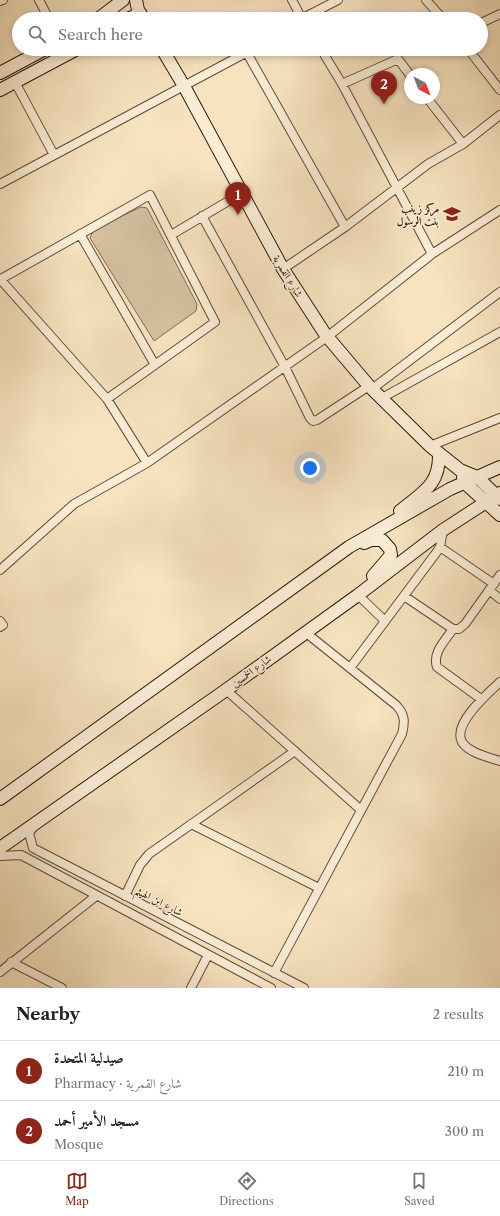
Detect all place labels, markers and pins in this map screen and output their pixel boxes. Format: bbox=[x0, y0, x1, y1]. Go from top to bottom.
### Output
pin: 2 bbox=[371, 71, 397, 104]
pin: 1 bbox=[225, 182, 251, 215]
place label: مركز زينب بنت الرسول bbox=[397, 201, 439, 228]
school or university icon: مركز زينب بنت الرسول bbox=[442, 204, 462, 224]

